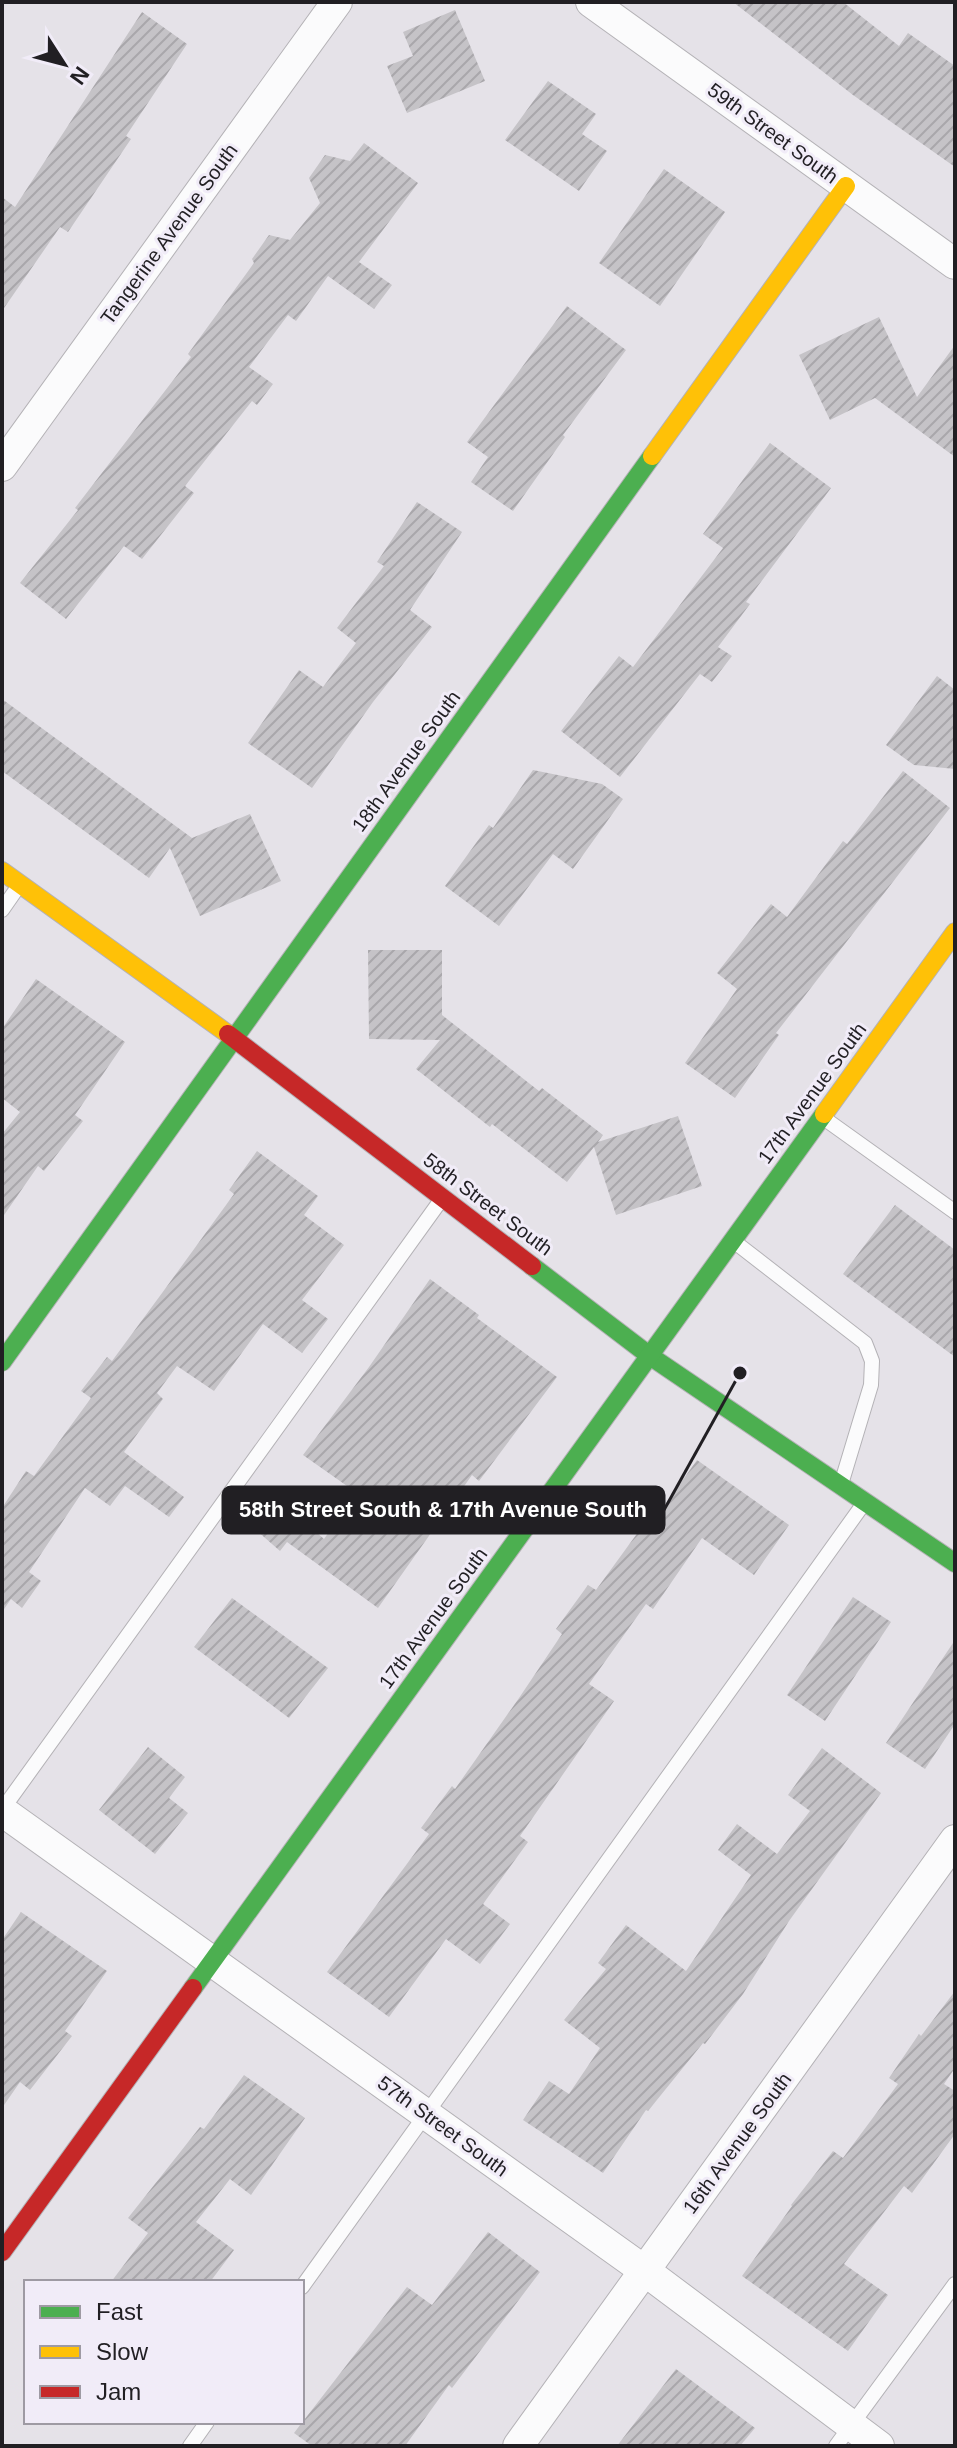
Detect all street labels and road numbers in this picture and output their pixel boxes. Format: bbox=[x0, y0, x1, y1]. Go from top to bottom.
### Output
street label: 59th Street South bbox=[704, 78, 842, 188]
street label: Tangerine Avenue South bbox=[96, 140, 242, 328]
street label: 18th Avenue South bbox=[348, 686, 464, 836]
street label: 17th Avenue South bbox=[754, 1018, 870, 1168]
street label: 58th Street South bbox=[419, 1148, 557, 1260]
street label: 17th Avenue South bbox=[375, 1543, 491, 1693]
street label: 16th Avenue South bbox=[679, 2068, 795, 2218]
street label: 57th Street South bbox=[374, 2071, 512, 2181]

